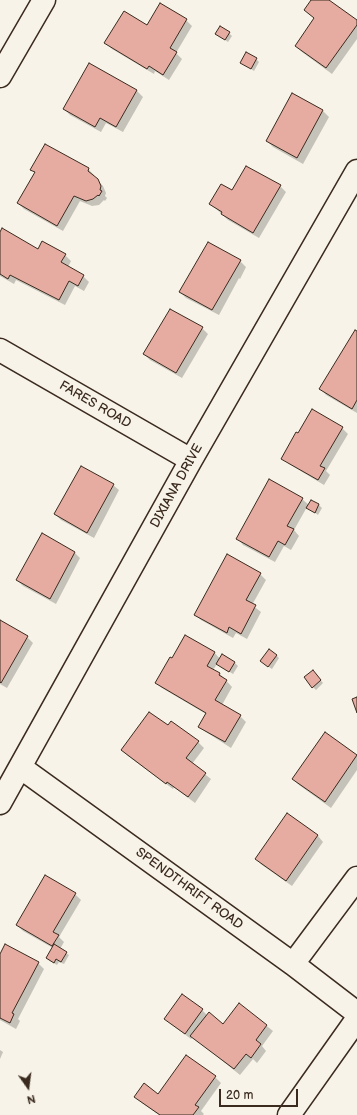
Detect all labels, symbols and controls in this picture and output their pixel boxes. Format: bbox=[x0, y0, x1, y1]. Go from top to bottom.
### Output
street label: FARES ROAD bbox=[56, 378, 134, 432]
street label: DIXIANA DRIVE bbox=[148, 441, 206, 531]
street label: SPENDTHRIFT ROAD bbox=[132, 845, 246, 933]
north arrow bbox=[8, 1067, 48, 1107]
scale bar bbox=[221, 1081, 300, 1107]
text: 20 m bbox=[226, 1088, 253, 1103]
text: N bbox=[25, 1092, 37, 1106]

